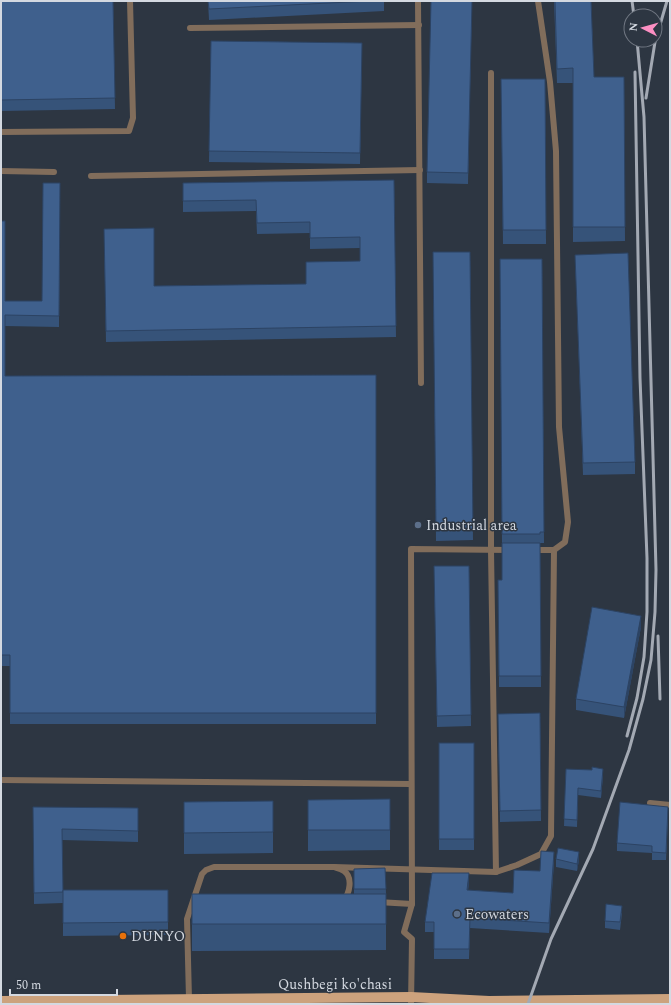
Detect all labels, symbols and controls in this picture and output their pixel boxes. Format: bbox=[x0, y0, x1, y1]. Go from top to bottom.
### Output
north arrow bbox=[623, 8, 663, 48]
text: N bbox=[625, 22, 642, 32]
place label: Industrial area bbox=[426, 515, 517, 536]
marker: Industrial area bbox=[413, 520, 423, 530]
place label: Ecowaters bbox=[465, 904, 529, 925]
marker: Ecowaters bbox=[452, 909, 462, 919]
place label: DUNYO bbox=[131, 926, 185, 947]
marker: DUNYO bbox=[118, 931, 128, 941]
scale bar bbox=[10, 971, 117, 997]
street label: Qushbegi ko'chasi bbox=[278, 974, 392, 995]
text: 50 m bbox=[16, 976, 41, 995]

